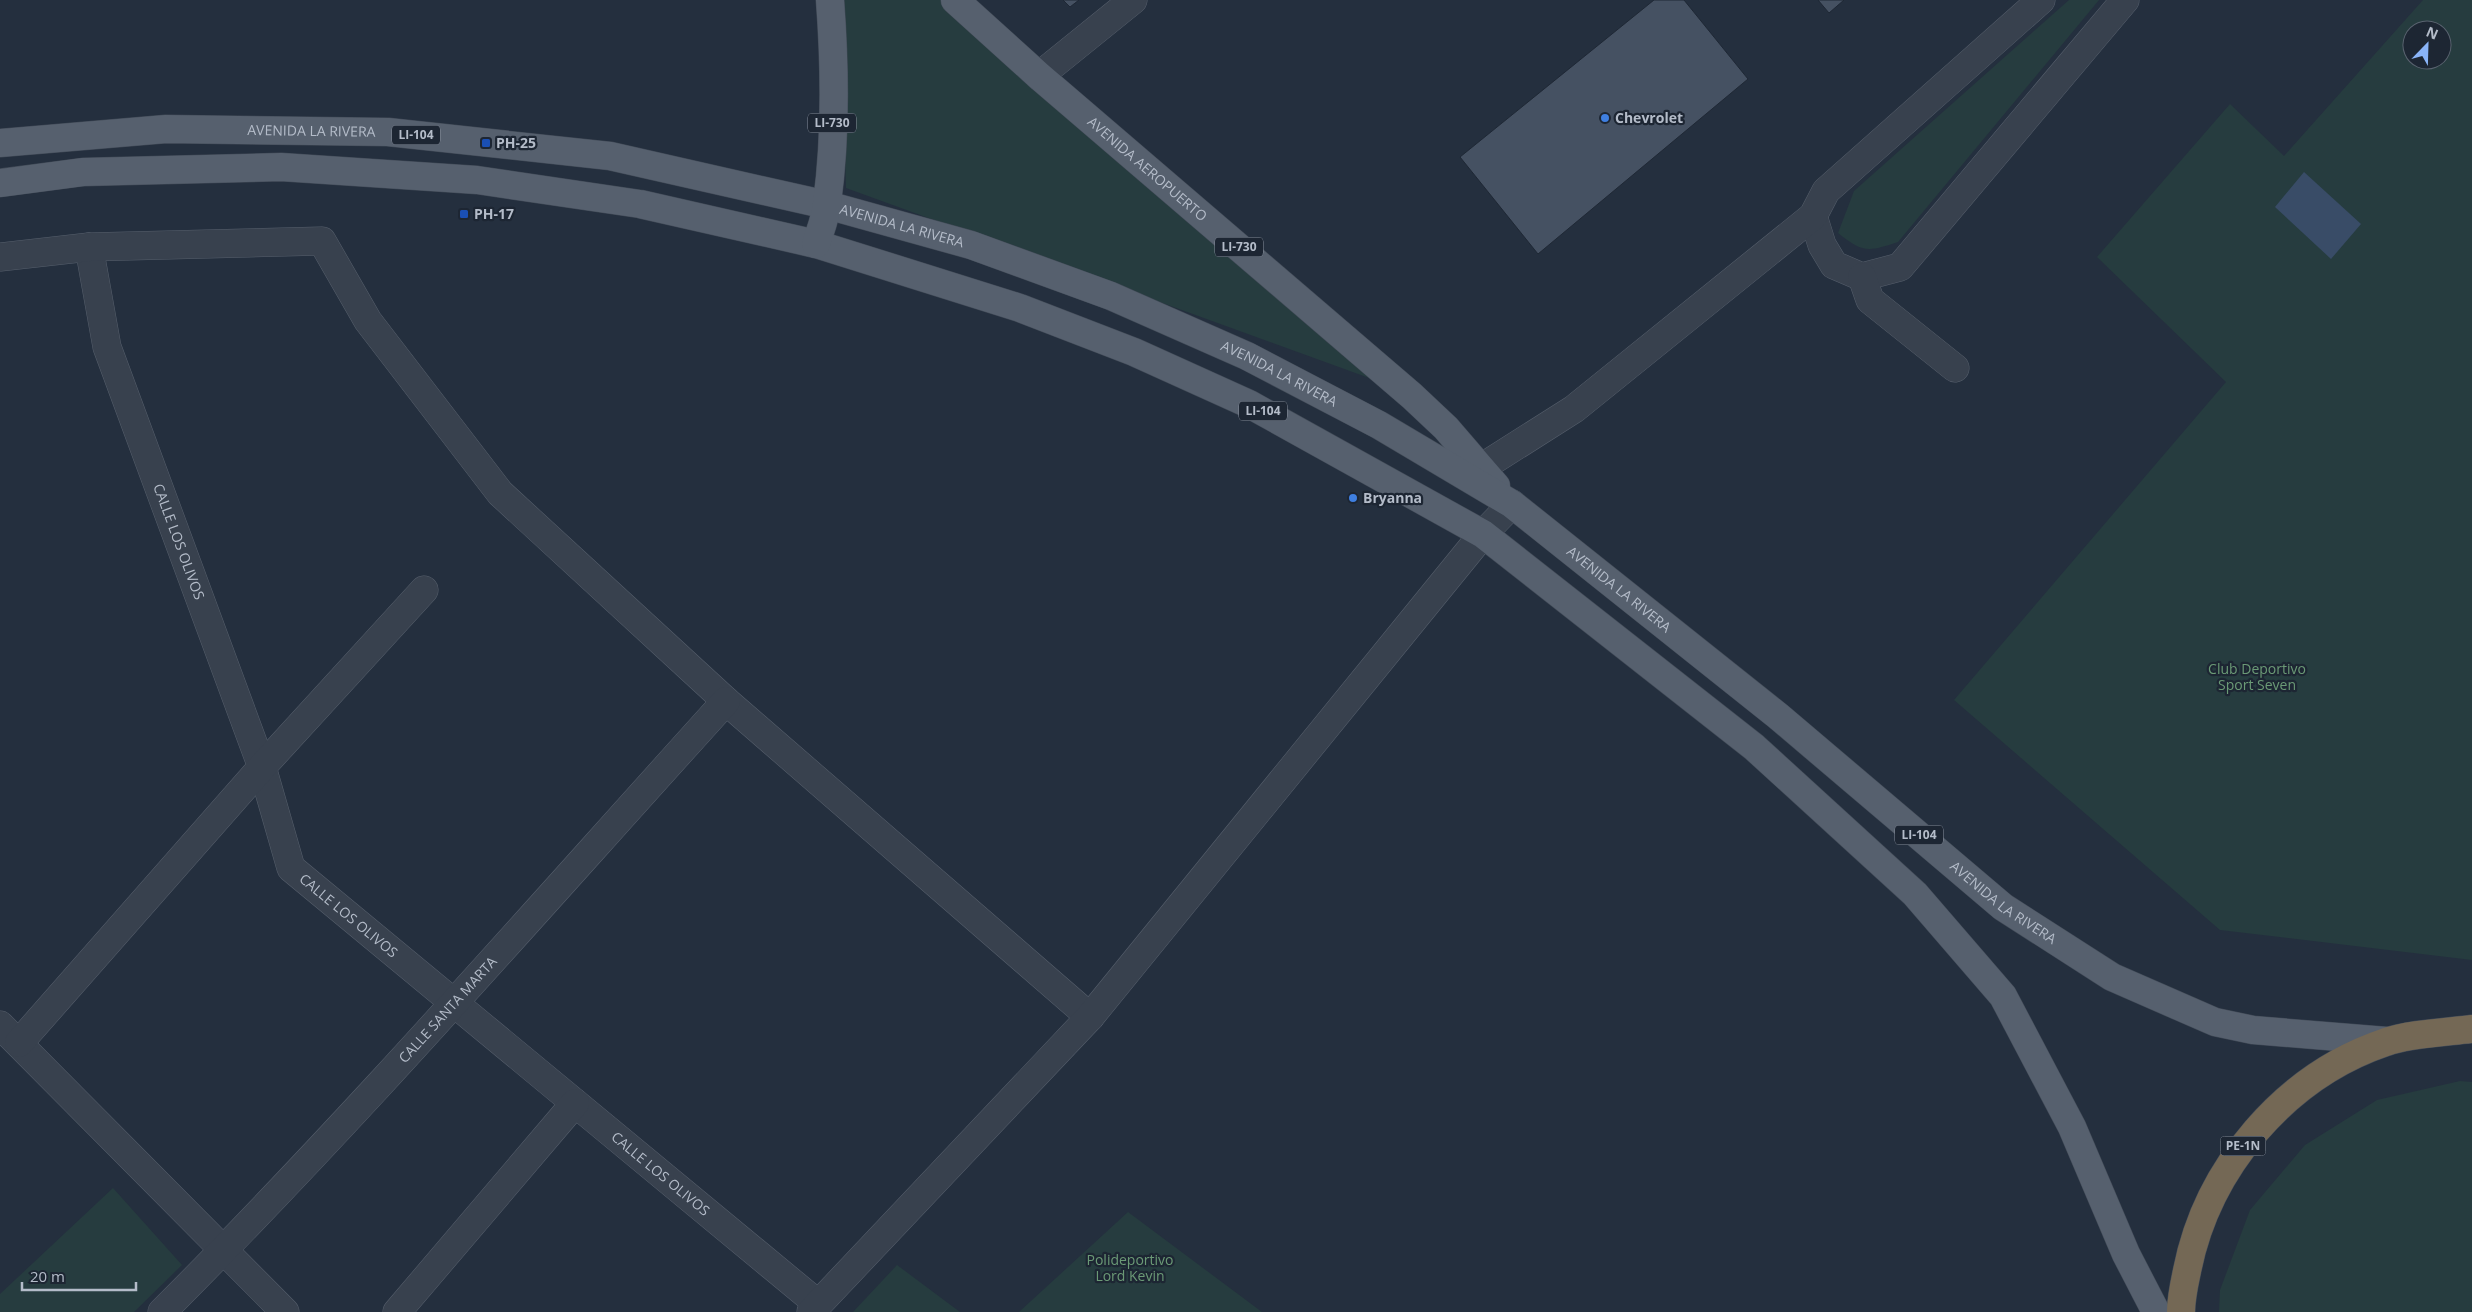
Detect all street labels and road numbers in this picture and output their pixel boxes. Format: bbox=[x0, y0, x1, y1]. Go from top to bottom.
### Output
street label: AVENIDA AEROPUERTO bbox=[1084, 112, 1212, 225]
road number: LI-730 bbox=[808, 114, 856, 132]
street label: AVENIDA LA RIVERA bbox=[247, 120, 376, 141]
road number: LI-104 bbox=[392, 126, 440, 144]
street label: AVENIDA LA RIVERA bbox=[838, 199, 966, 252]
road number: LI-730 bbox=[1215, 238, 1263, 256]
street label: AVENIDA LA RIVERA bbox=[1218, 336, 1341, 411]
road number: LI-104 bbox=[1239, 402, 1287, 421]
street label: CALLE LOS OLIVOS bbox=[149, 481, 209, 602]
street label: AVENIDA LA RIVERA bbox=[1563, 542, 1676, 636]
road number: LI-104 bbox=[1895, 826, 1943, 844]
street label: AVENIDA LA RIVERA bbox=[1947, 856, 2060, 948]
street label: CALLE LOS OLIVOS bbox=[296, 869, 402, 961]
street label: CALLE SANTA MARTA bbox=[394, 952, 501, 1067]
street label: CALLE LOS OLIVOS bbox=[608, 1127, 714, 1220]
road number: PE-1N bbox=[2220, 1136, 2266, 1156]

